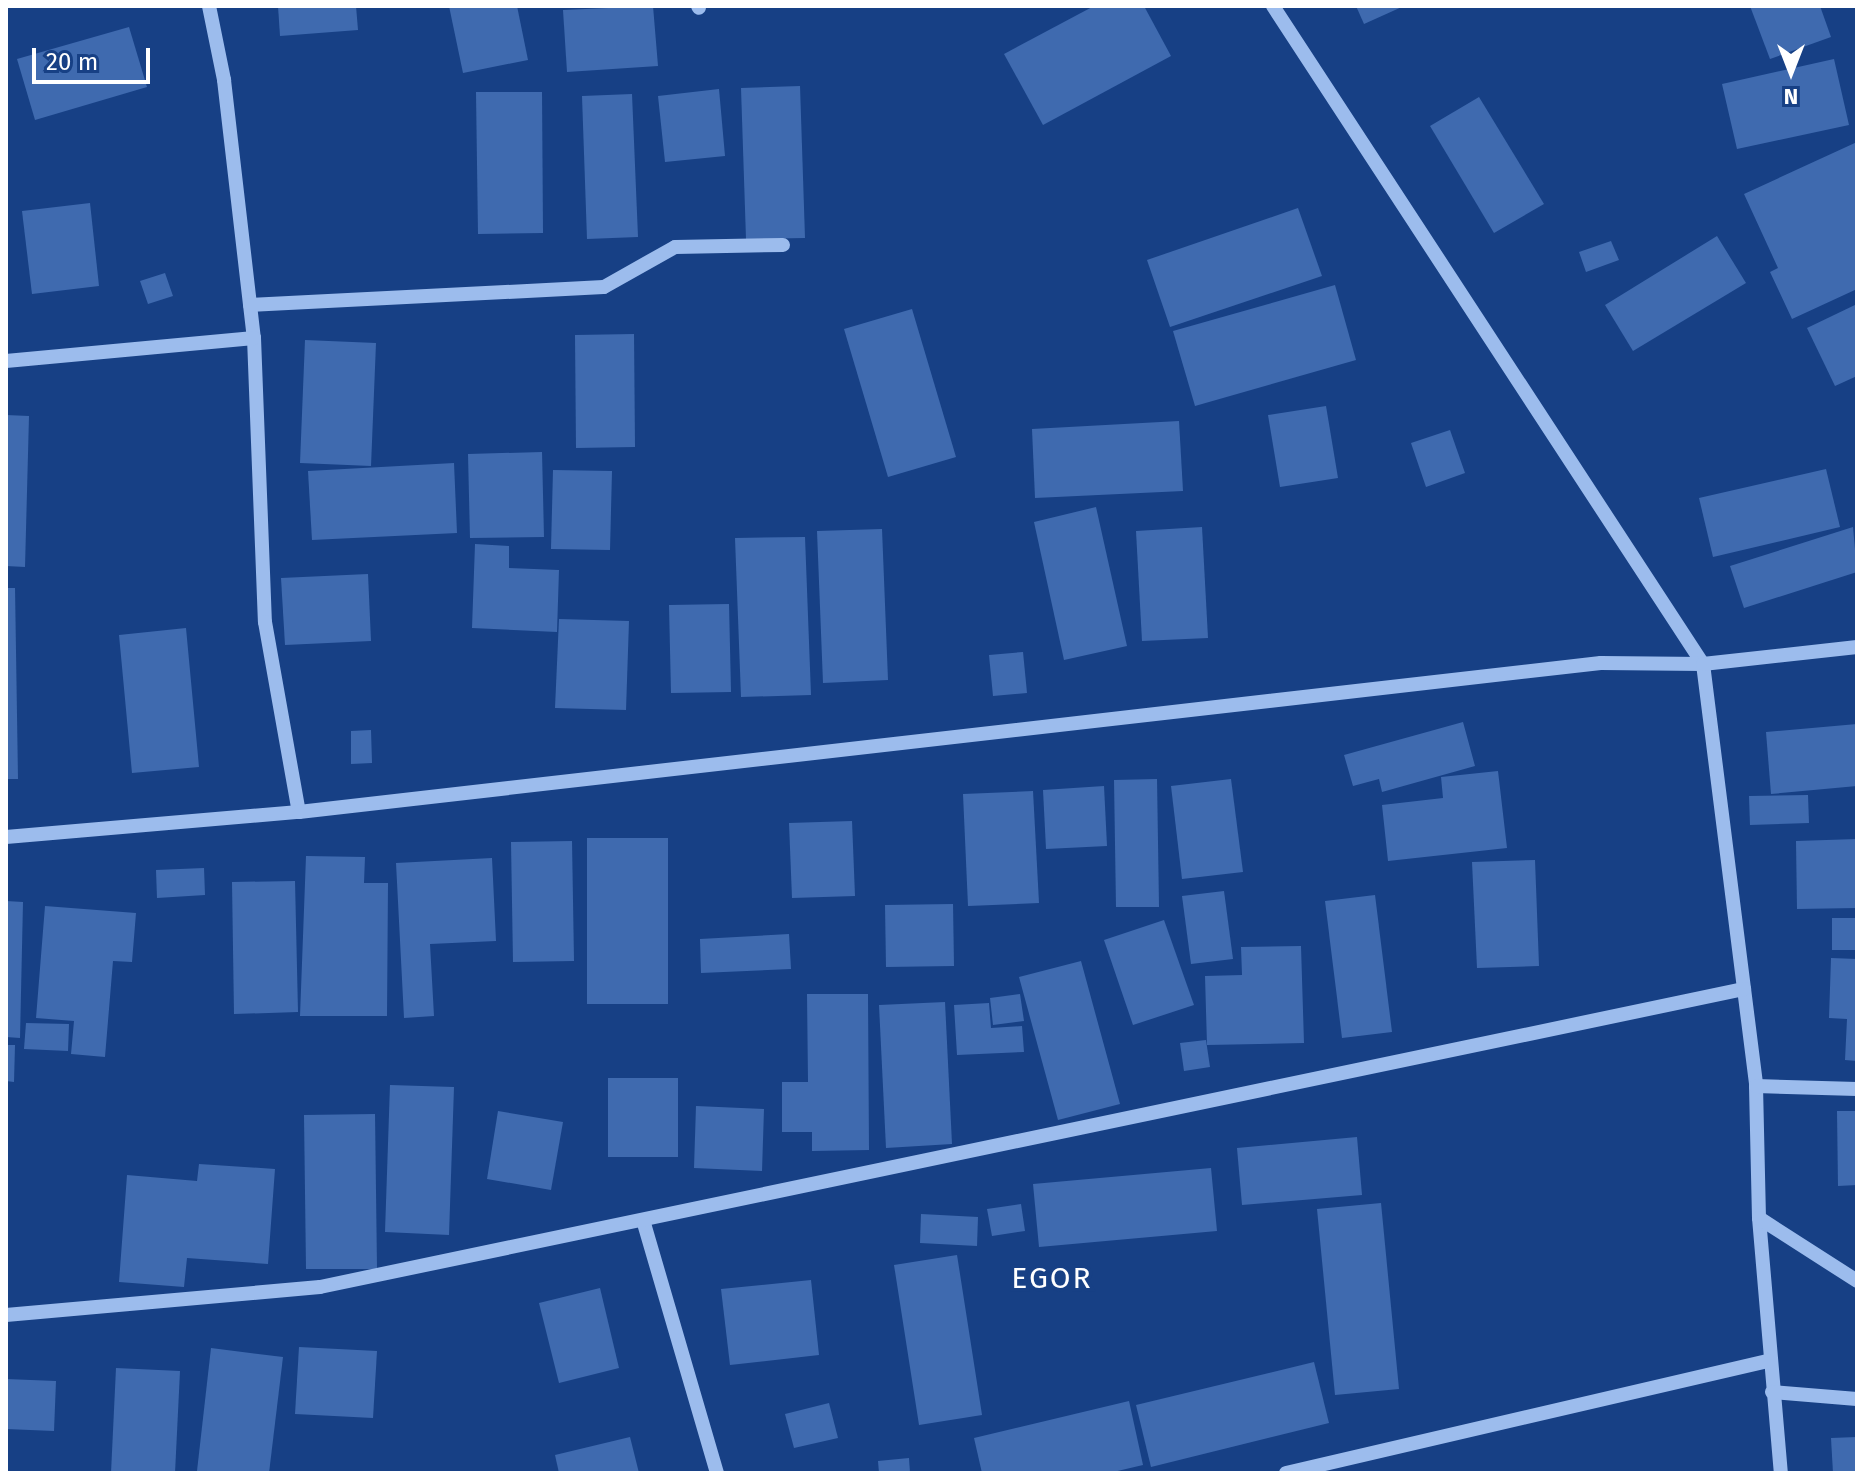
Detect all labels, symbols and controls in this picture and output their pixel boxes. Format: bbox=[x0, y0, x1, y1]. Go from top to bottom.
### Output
scale bar bbox=[36, 32, 154, 82]
north arrow bbox=[1751, 32, 1831, 112]
text: 20 m bbox=[46, 48, 98, 76]
text: N bbox=[1784, 83, 1798, 110]
district label: EGOR bbox=[1011, 1260, 1093, 1296]

